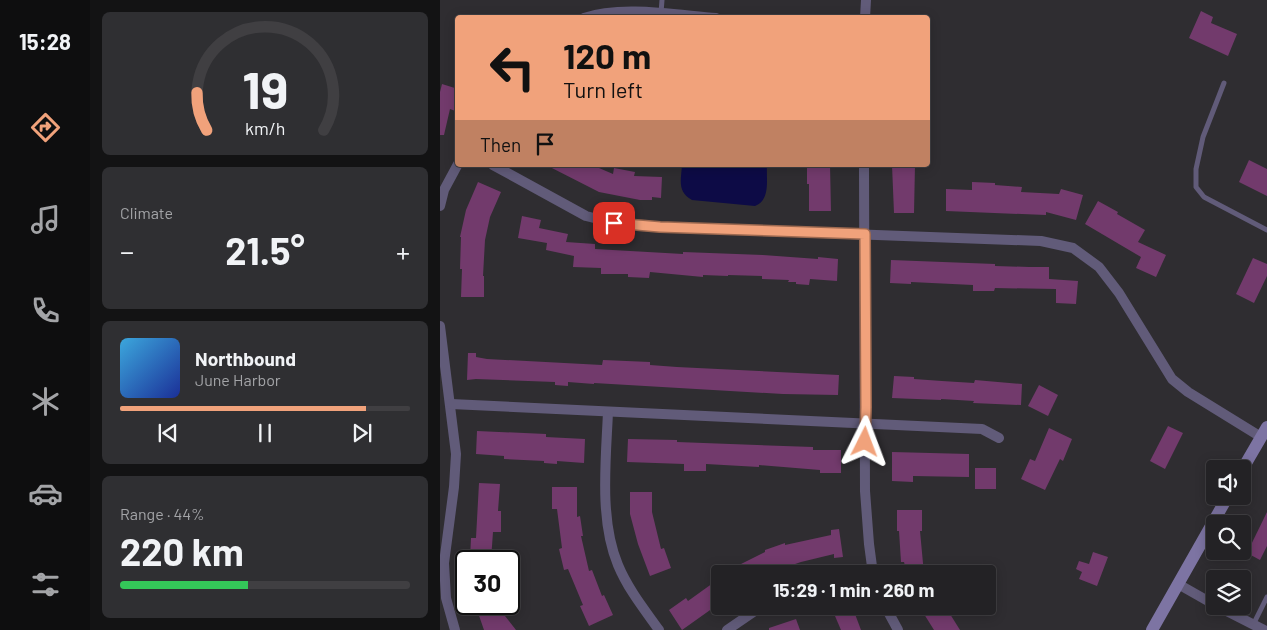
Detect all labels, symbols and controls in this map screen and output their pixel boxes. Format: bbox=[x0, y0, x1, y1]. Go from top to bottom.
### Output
text: 15:28 bbox=[19, 28, 71, 54]
text: 120 m bbox=[563, 34, 651, 76]
icon: left bbox=[480, 35, 545, 100]
text: 19 bbox=[242, 57, 288, 119]
text: Turn left bbox=[563, 76, 643, 102]
icon: directions bbox=[28, 110, 63, 145]
text: km/h bbox=[245, 117, 285, 139]
icon: arrive bbox=[531, 130, 559, 158]
text: Then bbox=[480, 133, 521, 156]
icon: music bbox=[28, 202, 63, 237]
pin bbox=[593, 202, 635, 244]
text: Climate bbox=[120, 203, 173, 222]
icon: arrive bbox=[600, 209, 628, 237]
text: 21.5° bbox=[225, 227, 305, 273]
text: − bbox=[120, 234, 134, 268]
text: + bbox=[396, 234, 410, 268]
icon: phone bbox=[28, 293, 63, 328]
text: Northbound bbox=[195, 347, 296, 370]
text: June Harbor bbox=[195, 370, 281, 389]
icon: climate bbox=[28, 384, 63, 419]
position arrow bbox=[838, 415, 890, 467]
icon: previous bbox=[154, 419, 182, 447]
icon: pause bbox=[251, 419, 279, 447]
icon: next bbox=[348, 419, 376, 447]
map controls bbox=[1206, 460, 1251, 615]
button: sound bbox=[1206, 460, 1251, 505]
icon: car bbox=[28, 476, 63, 511]
text: Range · 44% bbox=[120, 504, 205, 523]
button: search bbox=[1206, 515, 1251, 560]
text: 220 km bbox=[120, 528, 244, 574]
speed limit sign: 30 bbox=[455, 550, 520, 615]
icon: filters bbox=[28, 567, 63, 602]
button: layers bbox=[1206, 570, 1251, 615]
text: 15:29 · 1 min · 260 m bbox=[773, 578, 934, 601]

